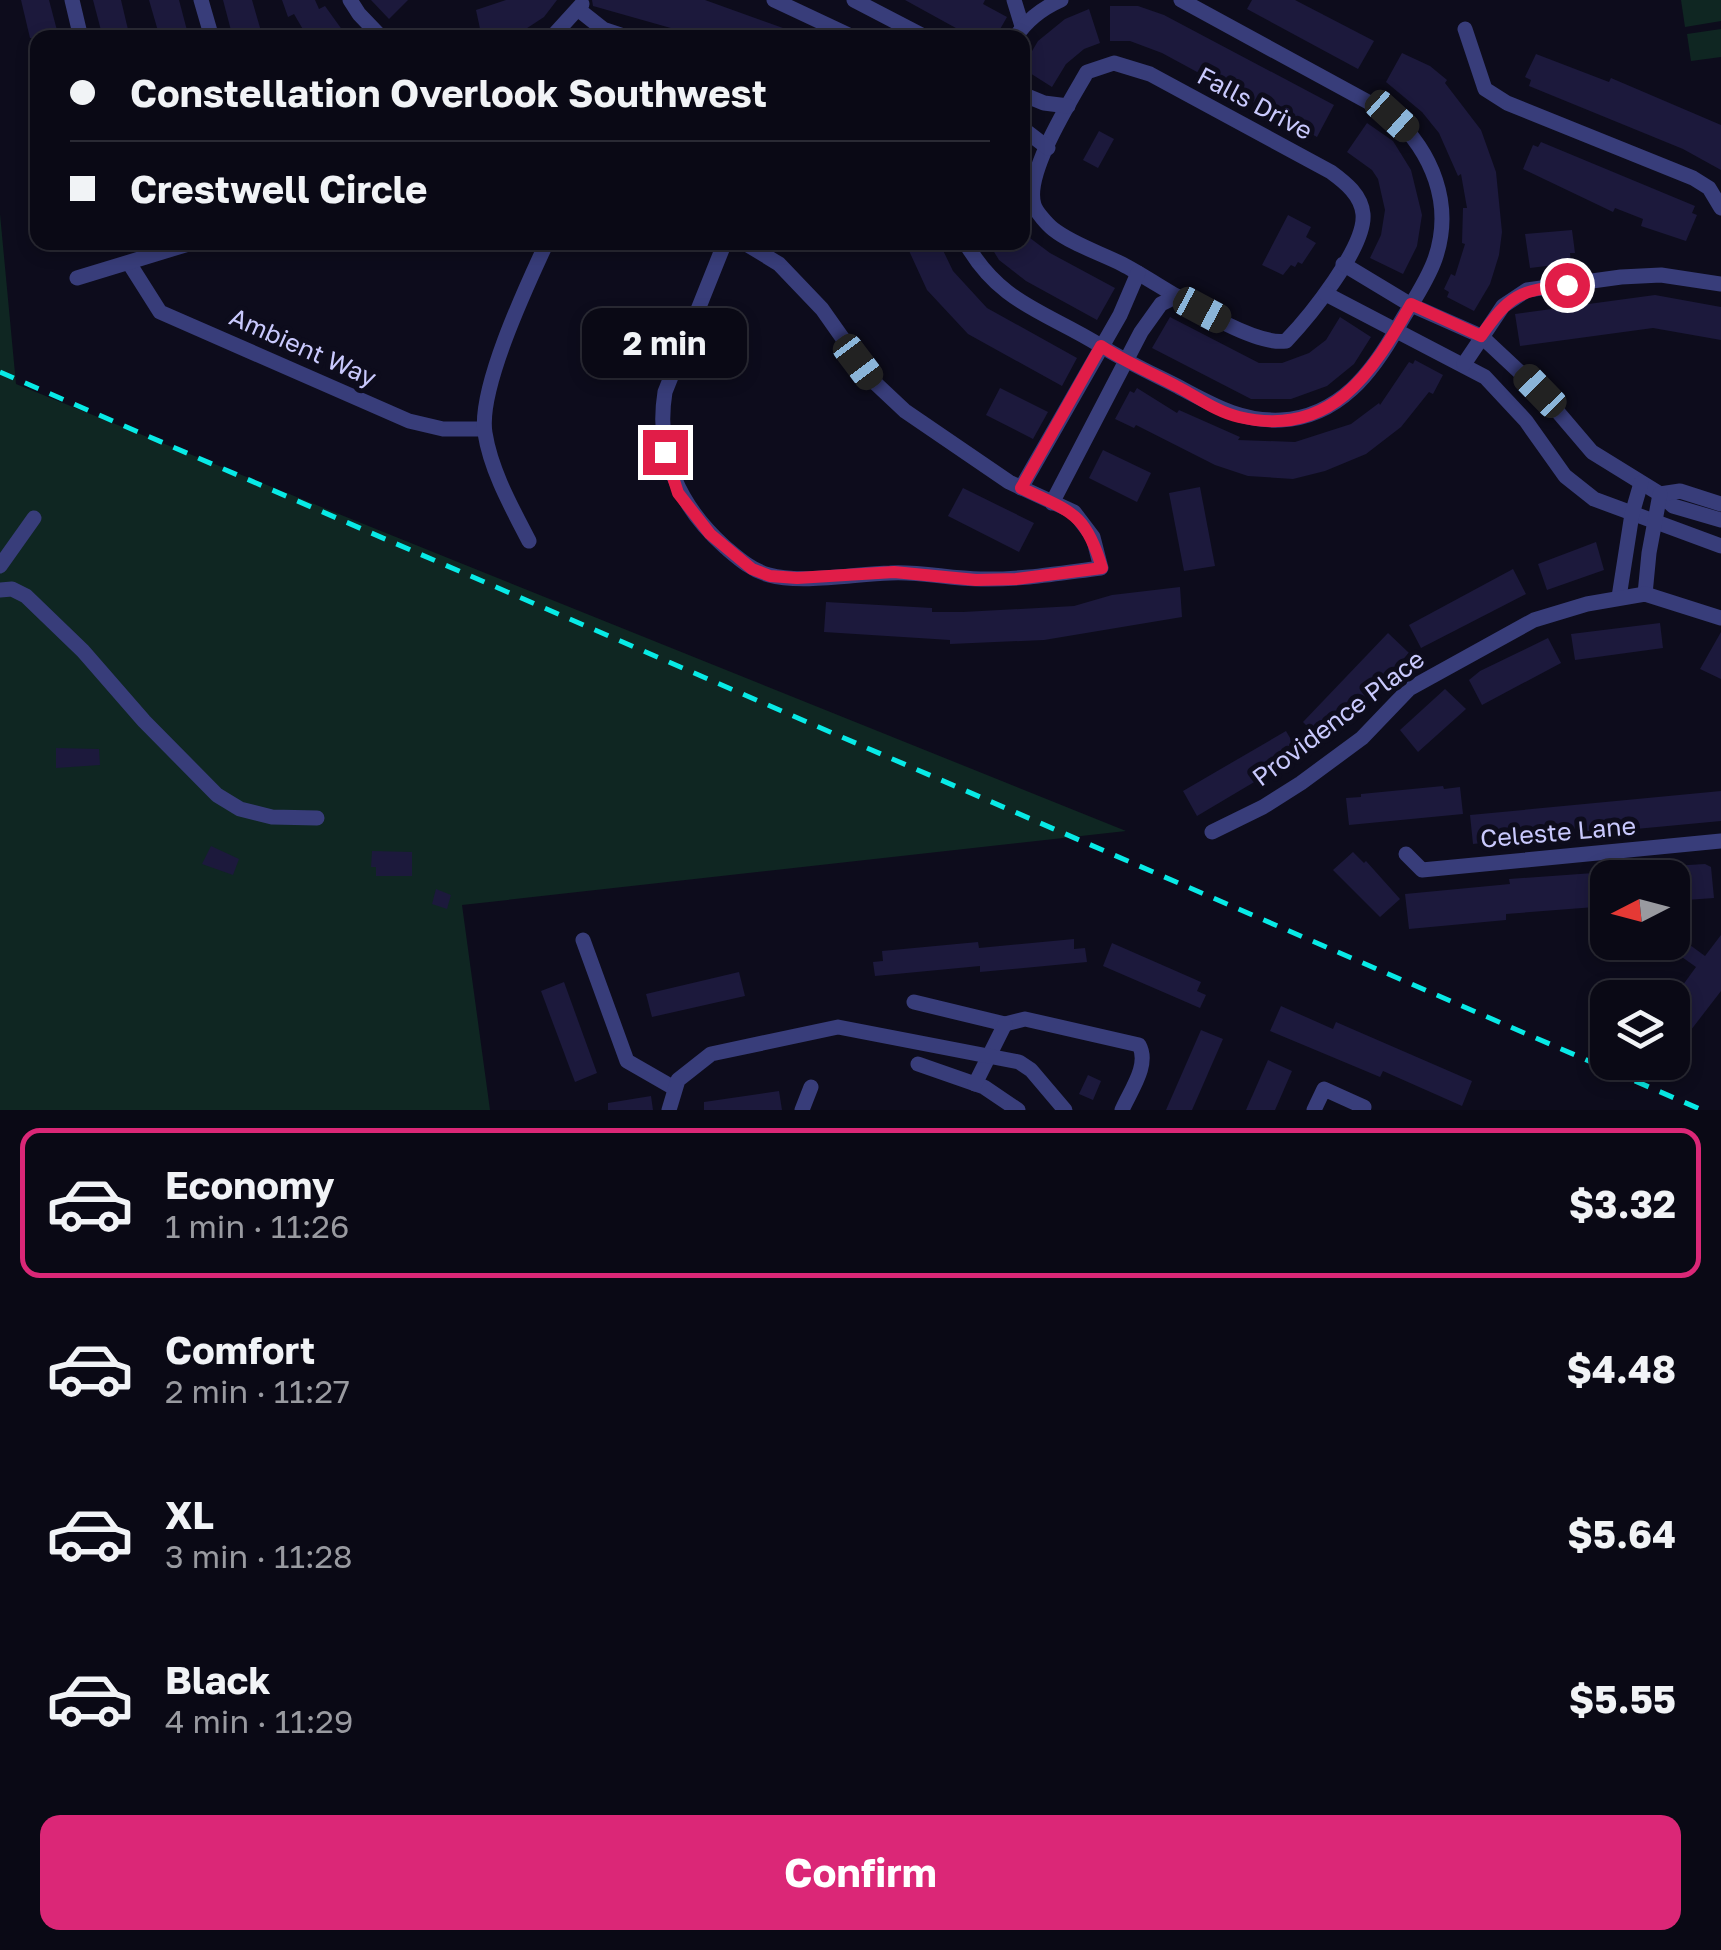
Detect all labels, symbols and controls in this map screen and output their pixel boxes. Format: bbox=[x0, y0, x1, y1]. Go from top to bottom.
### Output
street label: Falls Drive bbox=[1192, 59, 1318, 146]
text: Constellation Overlook Southwest bbox=[130, 70, 767, 115]
car bbox=[1360, 85, 1424, 147]
text: Crestwell Circle bbox=[130, 166, 428, 211]
route start bbox=[1545, 263, 1590, 308]
car bbox=[1168, 283, 1236, 337]
street label: Ambient Way bbox=[225, 300, 381, 393]
callout: 2 min bbox=[582, 307, 748, 377]
text: 2 min bbox=[623, 324, 706, 362]
car bbox=[828, 329, 888, 395]
car bbox=[1508, 359, 1572, 423]
route end bbox=[643, 430, 688, 475]
street label: Providence Place bbox=[1246, 643, 1430, 792]
street label: Celeste Lane bbox=[1479, 809, 1637, 854]
north arrow bbox=[1590, 860, 1690, 960]
map controls bbox=[1590, 860, 1690, 1080]
button: layers bbox=[1590, 980, 1690, 1080]
icon: car bbox=[45, 1158, 135, 1248]
text: Economy bbox=[165, 1162, 334, 1207]
text: $3.32 bbox=[1569, 1181, 1676, 1226]
text: 1 min · 11:26 bbox=[165, 1207, 349, 1245]
icon: car bbox=[45, 1323, 135, 1413]
text: Comfort bbox=[165, 1327, 315, 1372]
text: $4.48 bbox=[1567, 1346, 1676, 1391]
text: 2 min · 11:27 bbox=[165, 1372, 350, 1410]
icon: car bbox=[45, 1488, 135, 1578]
text: XL bbox=[165, 1492, 214, 1537]
text: $5.64 bbox=[1567, 1511, 1676, 1556]
text: 3 min · 11:28 bbox=[165, 1537, 353, 1575]
icon: car bbox=[45, 1653, 135, 1743]
text: Black bbox=[165, 1657, 270, 1702]
text: $5.55 bbox=[1569, 1676, 1676, 1721]
text: 4 min · 11:29 bbox=[165, 1702, 353, 1740]
button: Confirm bbox=[40, 1815, 1681, 1930]

